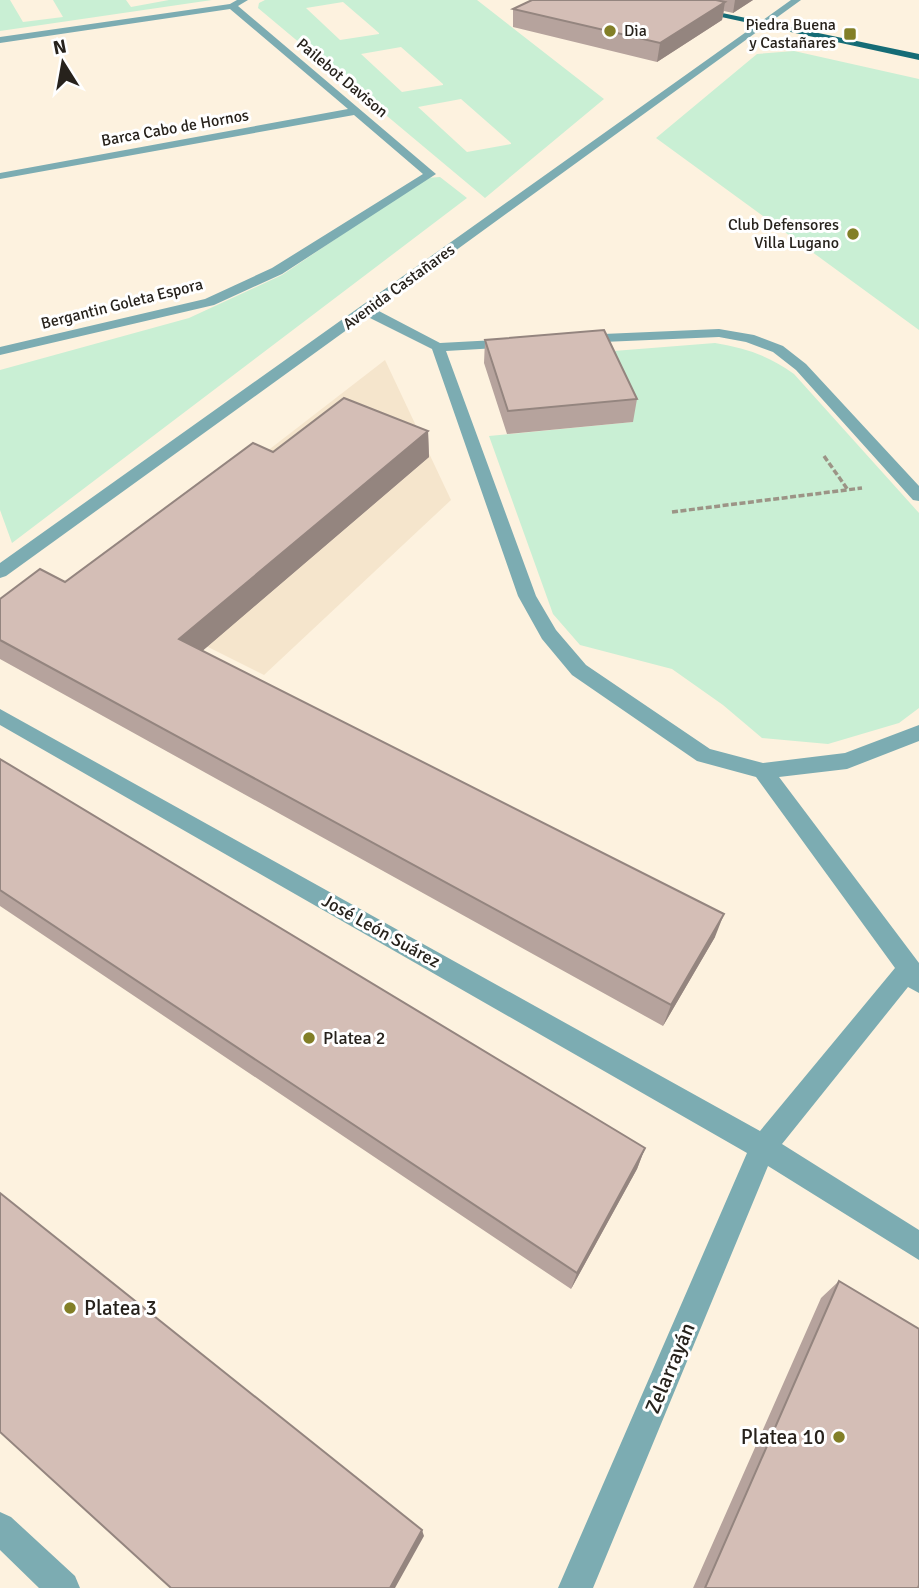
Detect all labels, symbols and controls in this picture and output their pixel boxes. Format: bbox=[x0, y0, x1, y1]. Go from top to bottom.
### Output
place label: Piedra Buena y Castañares bbox=[745, 15, 836, 53]
place label: Dia bbox=[624, 21, 647, 41]
marker: Dia bbox=[602, 23, 618, 39]
marker: Piedra Buena y Castañares bbox=[842, 26, 858, 42]
north arrow bbox=[28, 28, 98, 98]
text: N bbox=[51, 34, 69, 60]
street label: Pailebot Davison bbox=[292, 34, 392, 122]
street label: Barca Cabo de Hornos bbox=[100, 105, 250, 151]
place label: Club Defensores Villa Lugano bbox=[728, 215, 839, 253]
marker: Club Defensores Villa Lugano bbox=[845, 226, 861, 242]
street label: Avenida Castañares bbox=[339, 240, 459, 334]
street label: Bergantin Goleta Espora bbox=[39, 274, 205, 334]
street label: José León Suárez bbox=[318, 889, 444, 973]
place label: Platea 2 bbox=[323, 1027, 385, 1049]
marker: Platea 2 bbox=[301, 1030, 317, 1046]
place label: Platea 3 bbox=[84, 1295, 157, 1321]
marker: Platea 3 bbox=[62, 1300, 78, 1316]
street label: Zelarrayán bbox=[639, 1319, 701, 1417]
place label: Platea 10 bbox=[741, 1424, 825, 1450]
marker: Platea 10 bbox=[831, 1429, 847, 1445]

